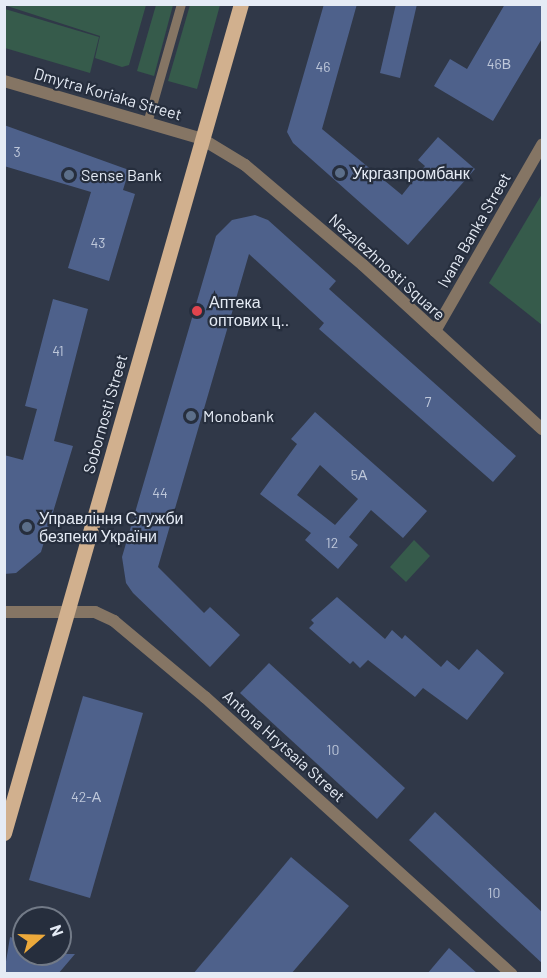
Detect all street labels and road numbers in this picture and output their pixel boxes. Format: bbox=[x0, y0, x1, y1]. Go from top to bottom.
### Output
street label: Dmytra Koriaka Street bbox=[32, 64, 184, 124]
street label: Ivana Banka Street bbox=[433, 169, 515, 291]
street label: Nezalezhnosti Square bbox=[325, 210, 449, 324]
street label: Sobornosti Street bbox=[79, 352, 131, 476]
street label: Antona Hrytsaia Street bbox=[219, 686, 349, 806]

